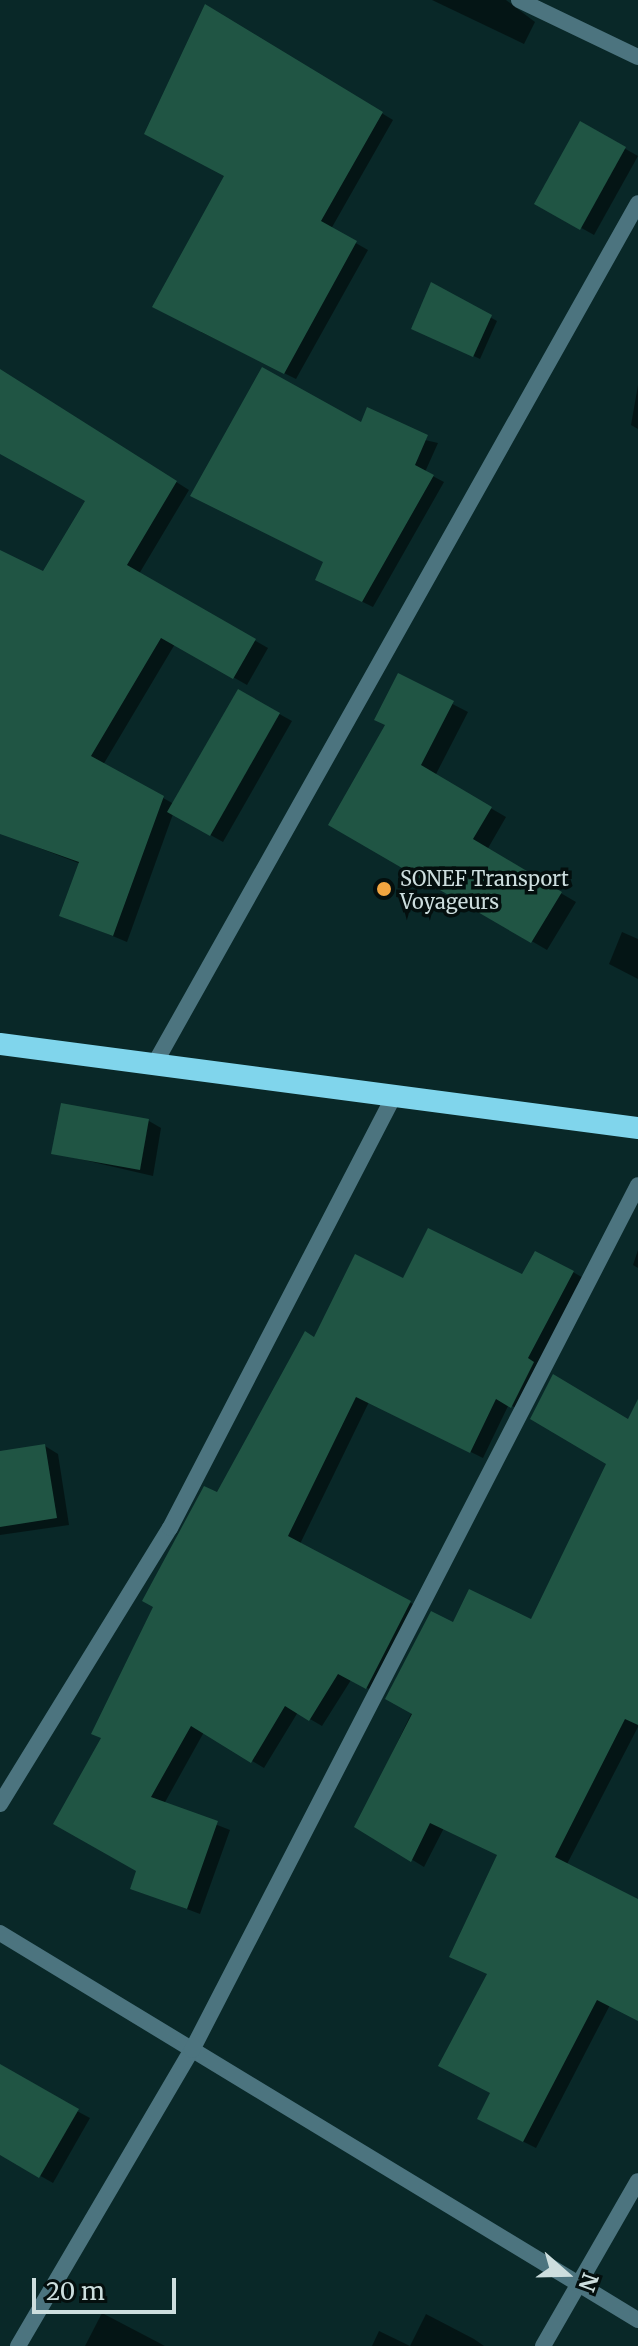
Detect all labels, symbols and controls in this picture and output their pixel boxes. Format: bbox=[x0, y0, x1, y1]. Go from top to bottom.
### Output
place label: SONEF Transport Voyageurs bbox=[400, 866, 569, 913]
marker: SONEF Transport Voyageurs bbox=[375, 880, 393, 898]
north arrow bbox=[526, 2234, 606, 2314]
scale bar bbox=[36, 2262, 180, 2312]
text: N bbox=[572, 2269, 605, 2295]
text: 20 m bbox=[46, 2276, 105, 2307]

